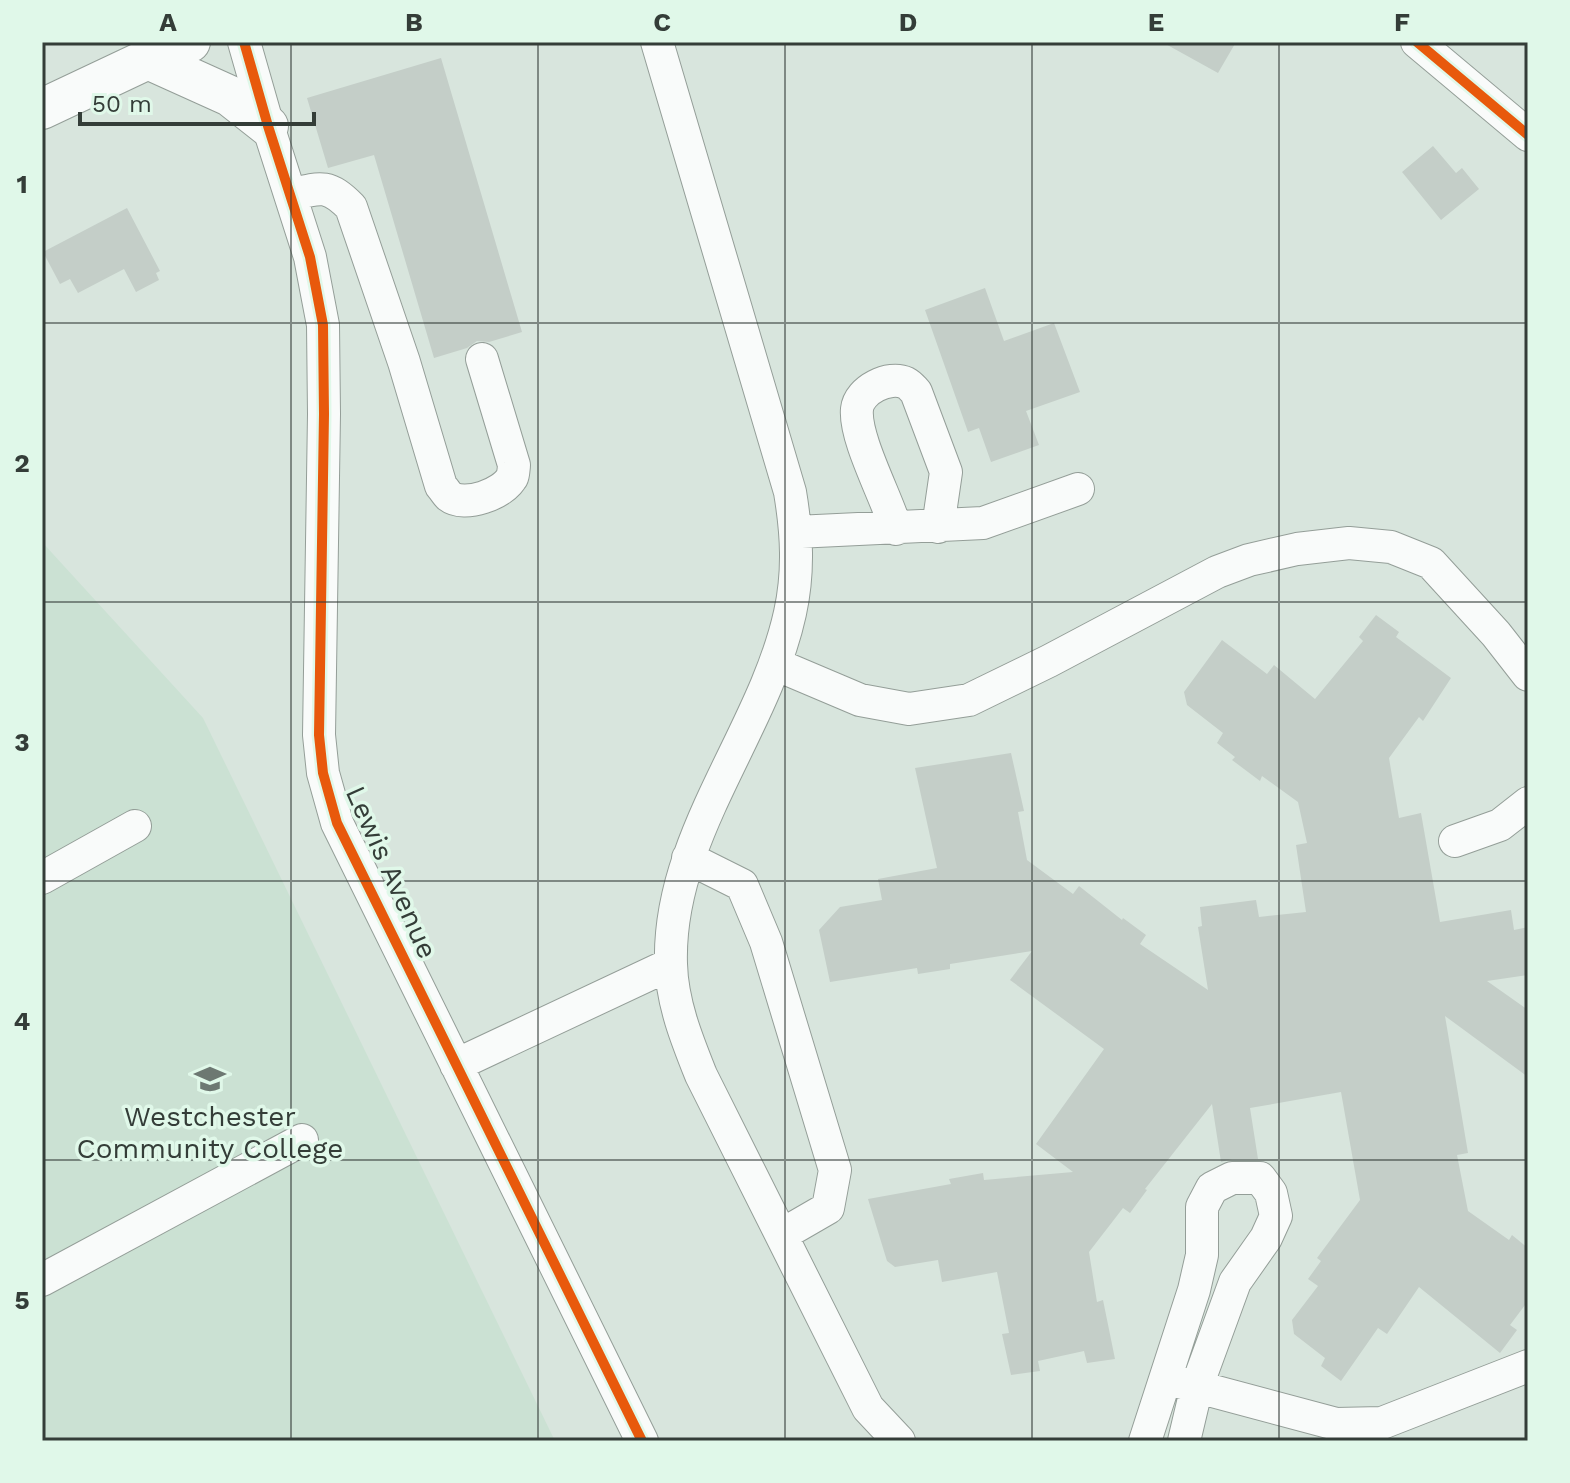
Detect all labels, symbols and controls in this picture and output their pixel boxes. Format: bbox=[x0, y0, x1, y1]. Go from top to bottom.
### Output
text: A bbox=[159, 7, 177, 37]
text: B bbox=[405, 7, 423, 37]
text: C bbox=[653, 7, 671, 37]
text: D bbox=[899, 7, 917, 37]
text: E bbox=[1148, 7, 1164, 37]
text: F bbox=[1394, 7, 1410, 37]
scale bar bbox=[80, 76, 314, 126]
text: 50 m bbox=[92, 90, 152, 118]
text: 1 bbox=[16, 169, 28, 199]
text: 2 bbox=[14, 448, 30, 478]
text: 3 bbox=[14, 727, 30, 757]
street label: Lewis Avenue bbox=[339, 781, 444, 964]
text: 4 bbox=[14, 1006, 31, 1036]
school or university icon: Westchester Community College bbox=[193, 1062, 227, 1096]
place label: Westchester Community College bbox=[77, 1100, 343, 1165]
text: 5 bbox=[14, 1285, 30, 1315]

